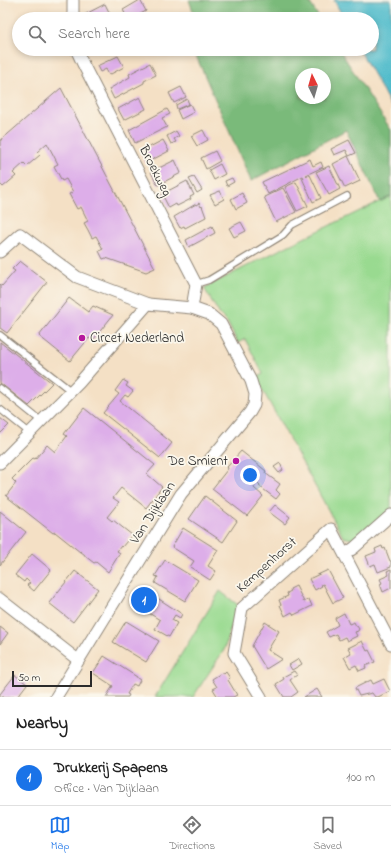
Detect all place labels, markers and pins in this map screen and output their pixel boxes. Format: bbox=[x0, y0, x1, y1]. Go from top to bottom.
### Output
place label: Circet Nederland bbox=[90, 328, 184, 349]
marker: Circet Nederland bbox=[77, 333, 87, 343]
place label: De Smient bbox=[167, 451, 228, 472]
marker: De Smient bbox=[231, 456, 241, 466]
pin: 1 bbox=[131, 585, 157, 615]

